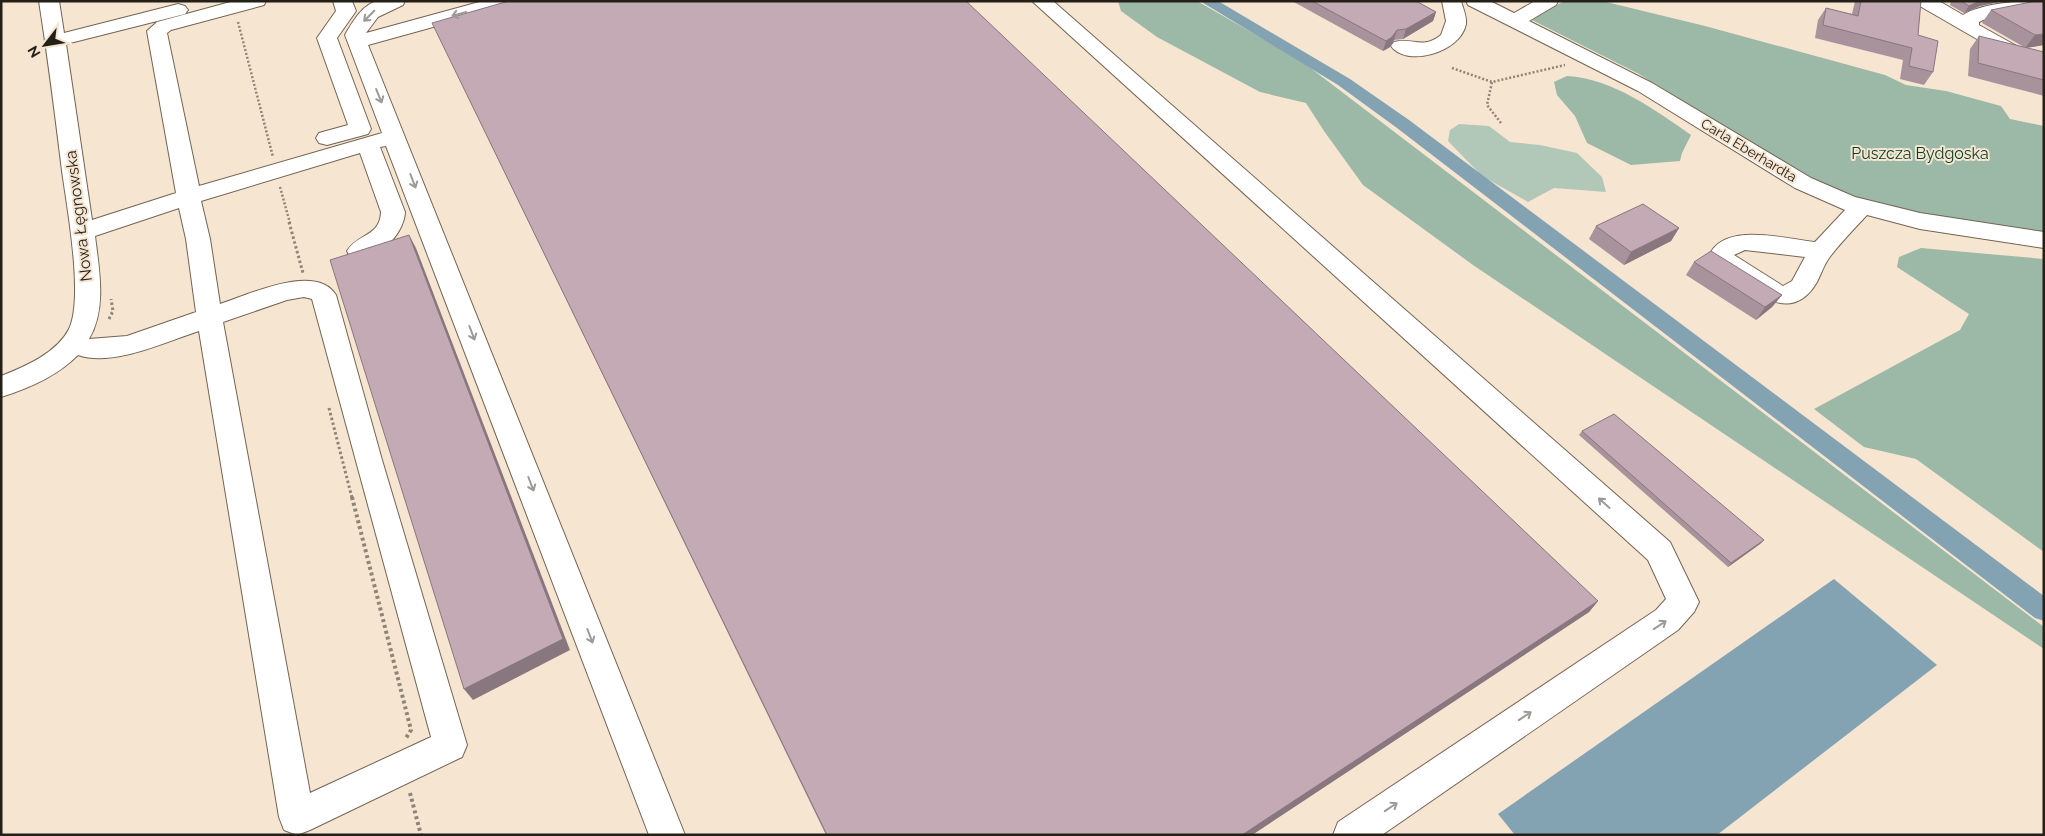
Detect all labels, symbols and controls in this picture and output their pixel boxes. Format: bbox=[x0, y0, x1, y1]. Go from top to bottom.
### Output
one-way arrow bbox=[362, 10, 375, 22]
one-way arrow bbox=[451, 10, 467, 20]
north arrow bbox=[20, 20, 70, 70]
text: N bbox=[24, 43, 43, 60]
one-way arrow bbox=[375, 87, 384, 103]
street label: Carla Eberhardta bbox=[1698, 115, 1800, 185]
park label: Puszcza Bydgoska bbox=[1851, 144, 1989, 163]
street label: Nowa Łęgnowska bbox=[61, 149, 96, 283]
one-way arrow bbox=[409, 173, 418, 188]
one-way arrow bbox=[468, 325, 477, 340]
one-way arrow bbox=[527, 476, 536, 491]
one-way arrow bbox=[1598, 497, 1611, 508]
one-way arrow bbox=[1653, 620, 1667, 630]
one-way arrow bbox=[586, 628, 595, 643]
one-way arrow bbox=[1518, 711, 1532, 721]
one-way arrow bbox=[1384, 802, 1398, 812]

